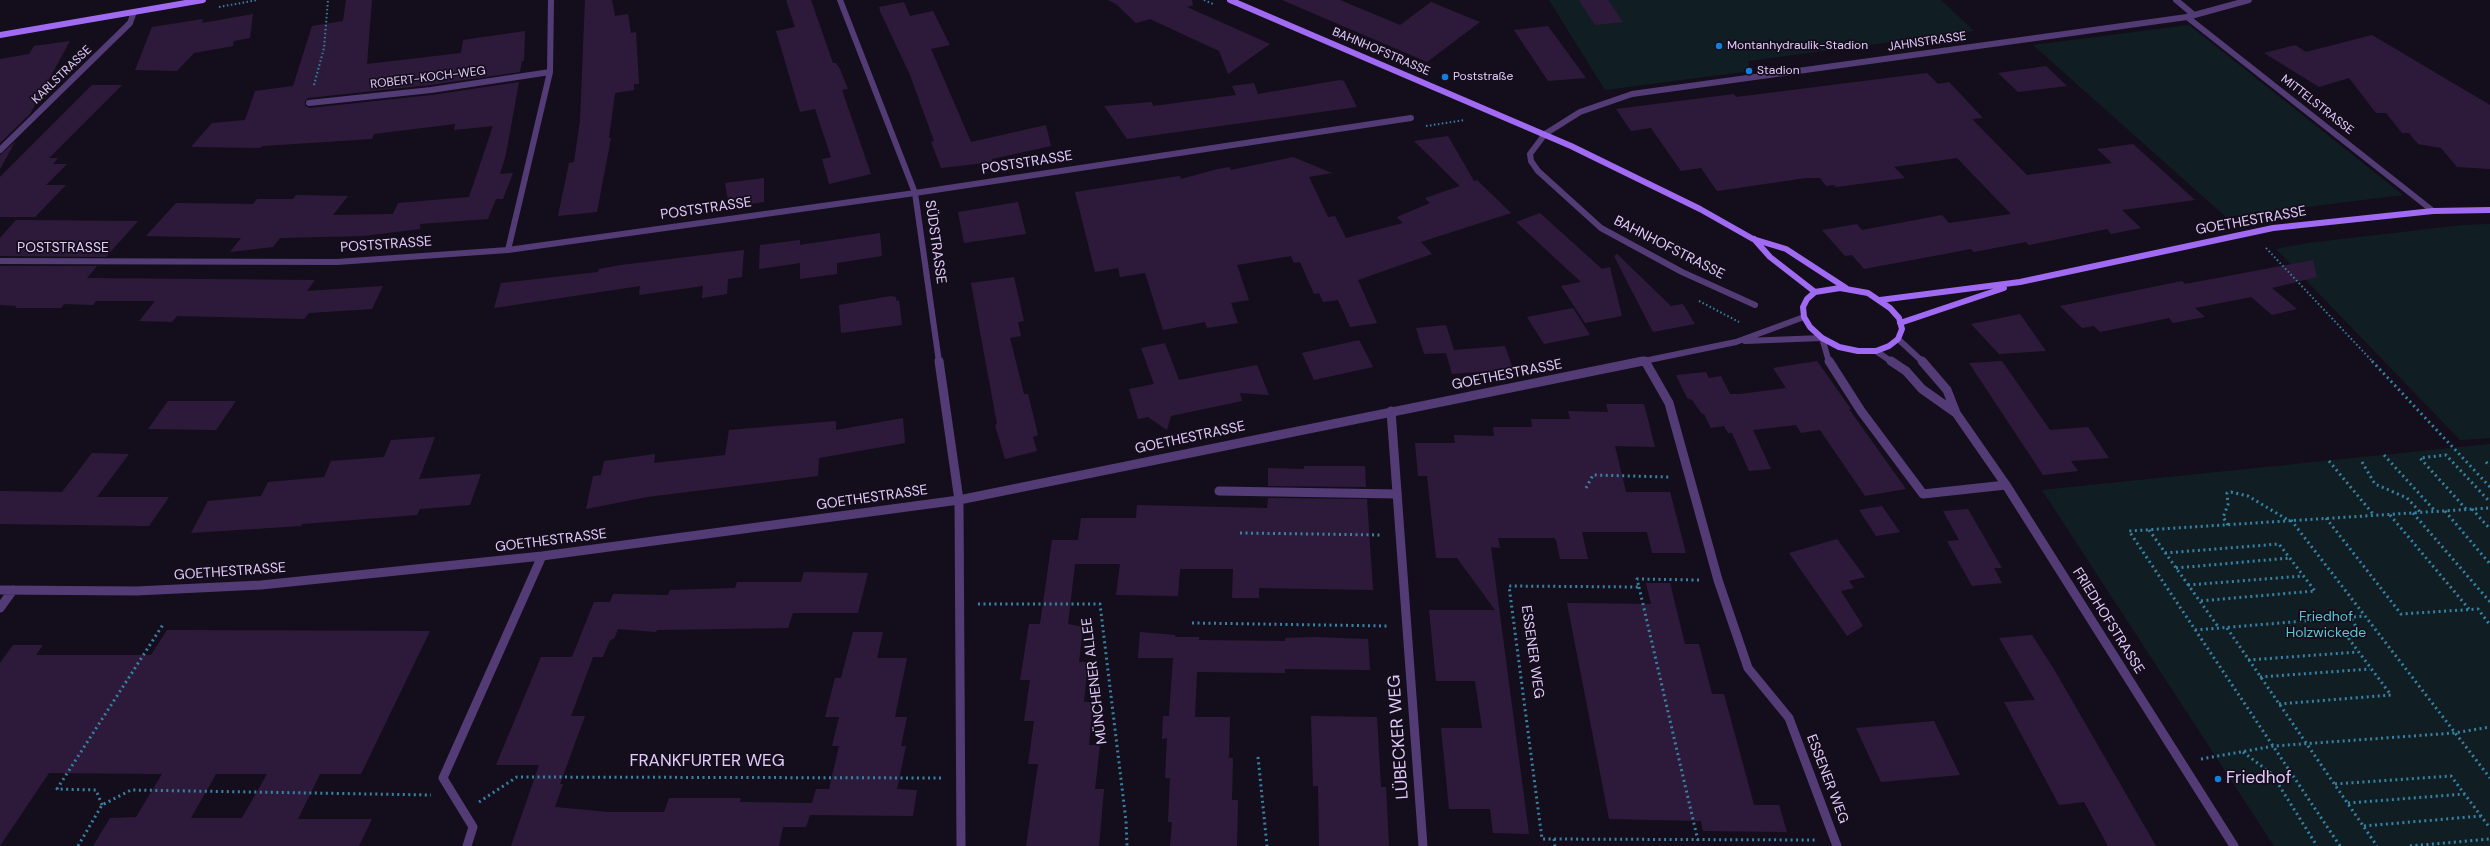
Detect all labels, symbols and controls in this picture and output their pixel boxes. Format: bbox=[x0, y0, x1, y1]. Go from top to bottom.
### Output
street label: BAHNHOFSTRASSE bbox=[1330, 25, 1432, 79]
street label: JAHNSTRASSE bbox=[1887, 29, 1967, 55]
place label: Montanhydraulik-Stadion bbox=[1727, 39, 1868, 53]
marker: Montanhydraulik-Stadion bbox=[1714, 41, 1724, 51]
street label: KARLSTRASSE bbox=[29, 43, 95, 107]
street label: ROBERT-KOCH-WEG bbox=[369, 64, 487, 92]
place label: Stadion bbox=[1757, 64, 1800, 78]
marker: Stadion bbox=[1744, 66, 1754, 76]
place label: Poststraße bbox=[1453, 70, 1513, 84]
marker: Poststraße bbox=[1440, 72, 1450, 82]
street label: MITTELSTRASSE bbox=[2278, 72, 2356, 138]
street label: POSTSTRASSE bbox=[980, 148, 1074, 178]
street label: POSTSTRASSE bbox=[659, 194, 753, 224]
street label: SÜDSTRASSE bbox=[921, 199, 949, 285]
street label: GOETHESTRASSE bbox=[2194, 203, 2308, 239]
street label: BAHNHOFSTRASSE bbox=[1611, 213, 1727, 283]
street label: POSTSTRASSE bbox=[340, 233, 432, 257]
street label: POSTSTRASSE bbox=[17, 240, 109, 256]
street label: GOETHESTRASSE bbox=[1450, 356, 1564, 394]
street label: GOETHESTRASSE bbox=[1133, 418, 1247, 458]
street label: GOETHESTRASSE bbox=[815, 482, 929, 514]
street label: GOETHESTRASSE bbox=[494, 526, 608, 556]
street label: GOETHESTRASSE bbox=[173, 560, 287, 584]
street label: FRIEDHOFSTRASSE bbox=[2069, 565, 2147, 677]
street label: ESSENER WEG bbox=[1517, 604, 1547, 700]
park label: Friedhof Holzwickede bbox=[2286, 609, 2366, 642]
street label: MÜNCHENER ALLEE bbox=[1079, 617, 1111, 745]
street label: LÜBECKER WEG bbox=[1384, 674, 1414, 800]
street label: ESSENER WEG bbox=[1802, 732, 1852, 826]
street label: FRANKFURTER WEG bbox=[629, 752, 785, 772]
place label: Friedhof bbox=[2226, 769, 2291, 789]
marker: Friedhof bbox=[2213, 774, 2223, 784]

